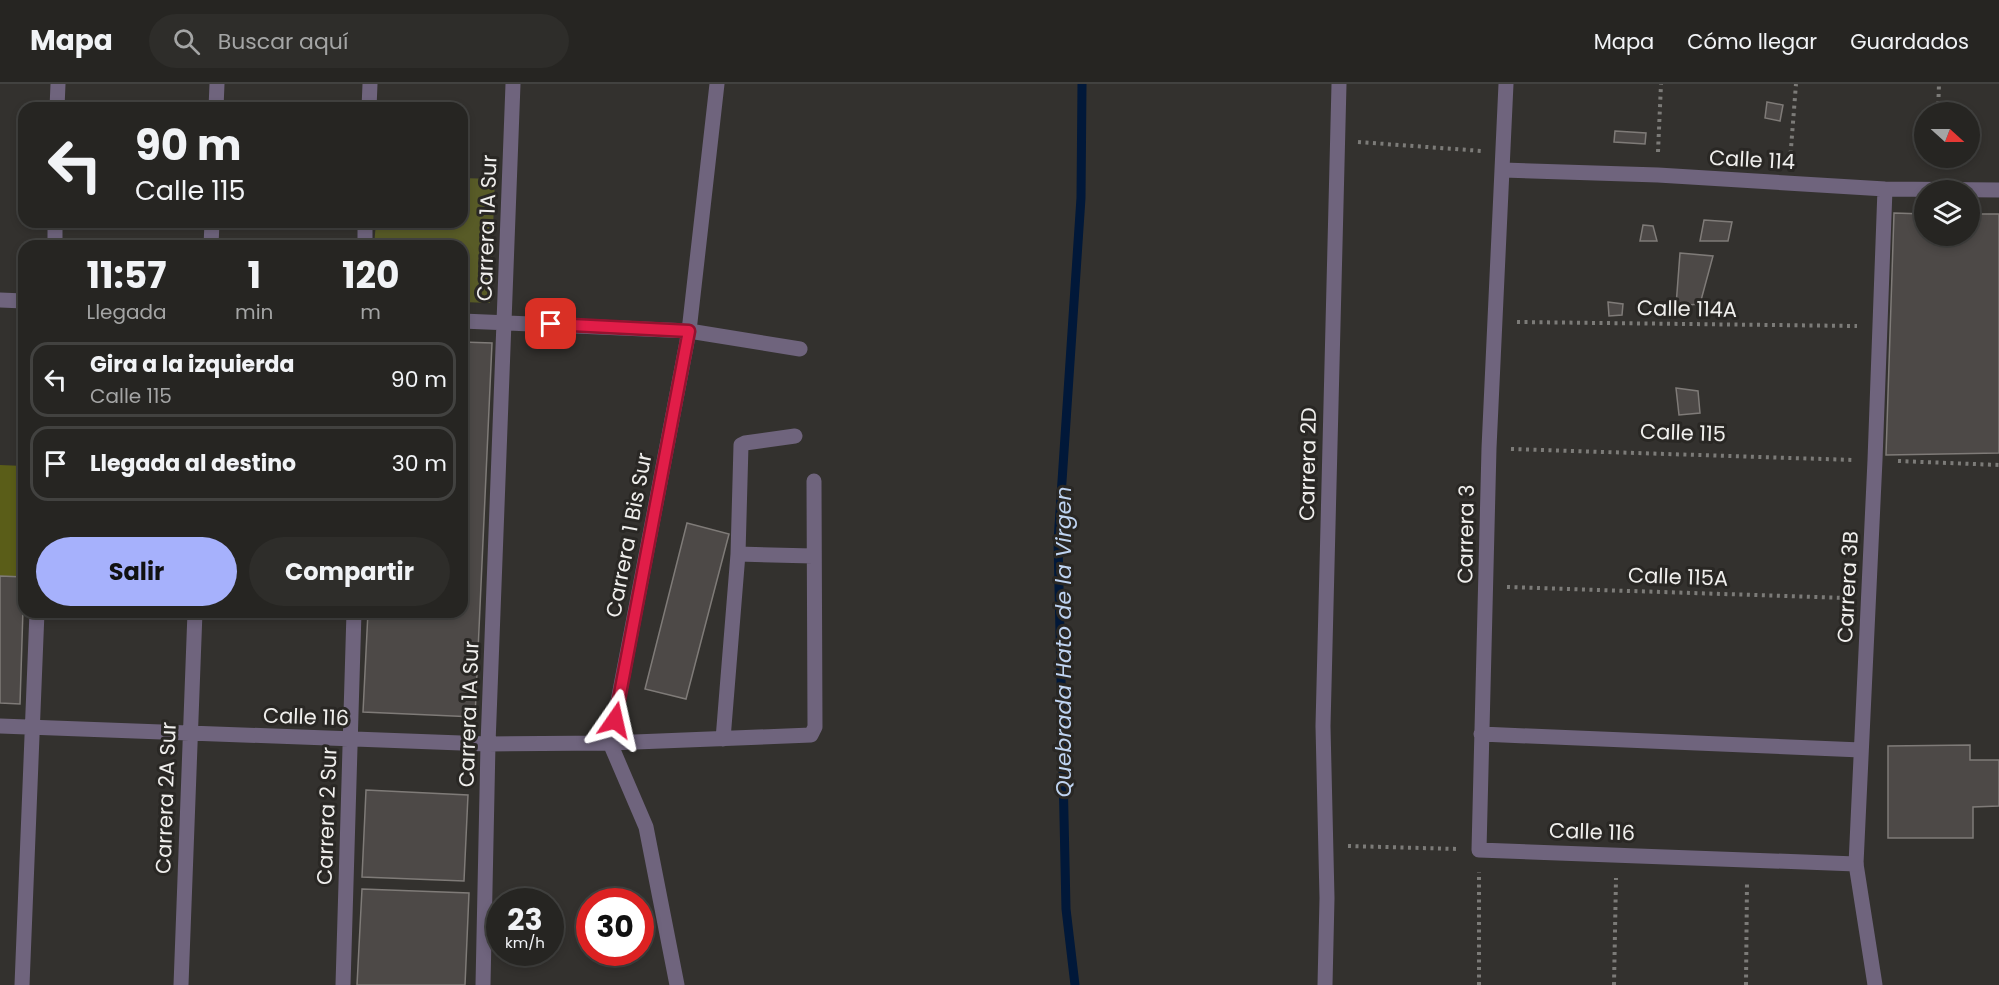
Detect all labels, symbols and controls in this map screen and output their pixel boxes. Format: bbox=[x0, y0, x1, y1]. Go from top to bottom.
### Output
search box bbox=[149, 14, 569, 68]
text: Mapa bbox=[30, 21, 113, 60]
icon: search bbox=[170, 25, 203, 58]
text: Buscar aquí bbox=[218, 26, 348, 57]
text: Mapa bbox=[1594, 27, 1654, 56]
text: Cómo llegar bbox=[1687, 27, 1817, 56]
text: Guardados bbox=[1850, 27, 1969, 56]
north arrow bbox=[1914, 102, 1980, 168]
map controls bbox=[1914, 102, 1980, 246]
text: 90 m bbox=[135, 116, 242, 175]
icon: left bbox=[36, 126, 114, 204]
street label: Calle 114 bbox=[1708, 143, 1796, 176]
street label: Carrera 1A Sur bbox=[469, 154, 504, 302]
text: Calle 115 bbox=[135, 172, 246, 209]
button: layers bbox=[1914, 180, 1980, 246]
text: 11:57 bbox=[87, 250, 167, 301]
text: 1 bbox=[247, 250, 261, 301]
text: 120 bbox=[342, 250, 399, 301]
street label: Calle 114A bbox=[1637, 293, 1737, 324]
text: Llegada bbox=[87, 298, 167, 326]
text: min bbox=[235, 298, 273, 326]
text: m bbox=[360, 298, 381, 326]
pin bbox=[525, 298, 576, 349]
icon: arrive bbox=[534, 307, 567, 340]
text: Gira a la izquierda bbox=[90, 349, 294, 380]
icon: left bbox=[39, 363, 72, 396]
text: 90 m bbox=[391, 364, 447, 395]
text: Calle 115 bbox=[90, 382, 172, 410]
street label: Carrera 2D bbox=[1292, 407, 1323, 521]
street label: Calle 115 bbox=[1640, 417, 1726, 448]
icon: arrive bbox=[39, 447, 72, 480]
text: Llegada al destino bbox=[90, 448, 296, 479]
text: 30 m bbox=[392, 448, 447, 479]
street label: Carrera 1 Bis Sur bbox=[598, 450, 659, 620]
street label: Carrera 3 bbox=[1450, 484, 1481, 584]
water label: Quebrada Hato de la Virgen bbox=[1048, 486, 1079, 798]
street label: Carrera 3B bbox=[1830, 530, 1865, 644]
button: Salir bbox=[36, 537, 237, 606]
button: Compartir bbox=[249, 537, 450, 606]
street label: Calle 115A bbox=[1627, 560, 1729, 593]
street label: Carrera 1A Sur bbox=[451, 640, 486, 788]
position arrow bbox=[583, 688, 647, 752]
street label: Calle 116 bbox=[262, 701, 350, 732]
street label: Carrera 2A Sur bbox=[148, 721, 183, 875]
street label: Carrera 2 Sur bbox=[310, 746, 343, 885]
street label: Calle 116 bbox=[1548, 816, 1636, 847]
speed limit sign: 30 bbox=[576, 888, 654, 966]
text: 23 bbox=[507, 898, 543, 941]
text: km/h bbox=[505, 932, 545, 953]

